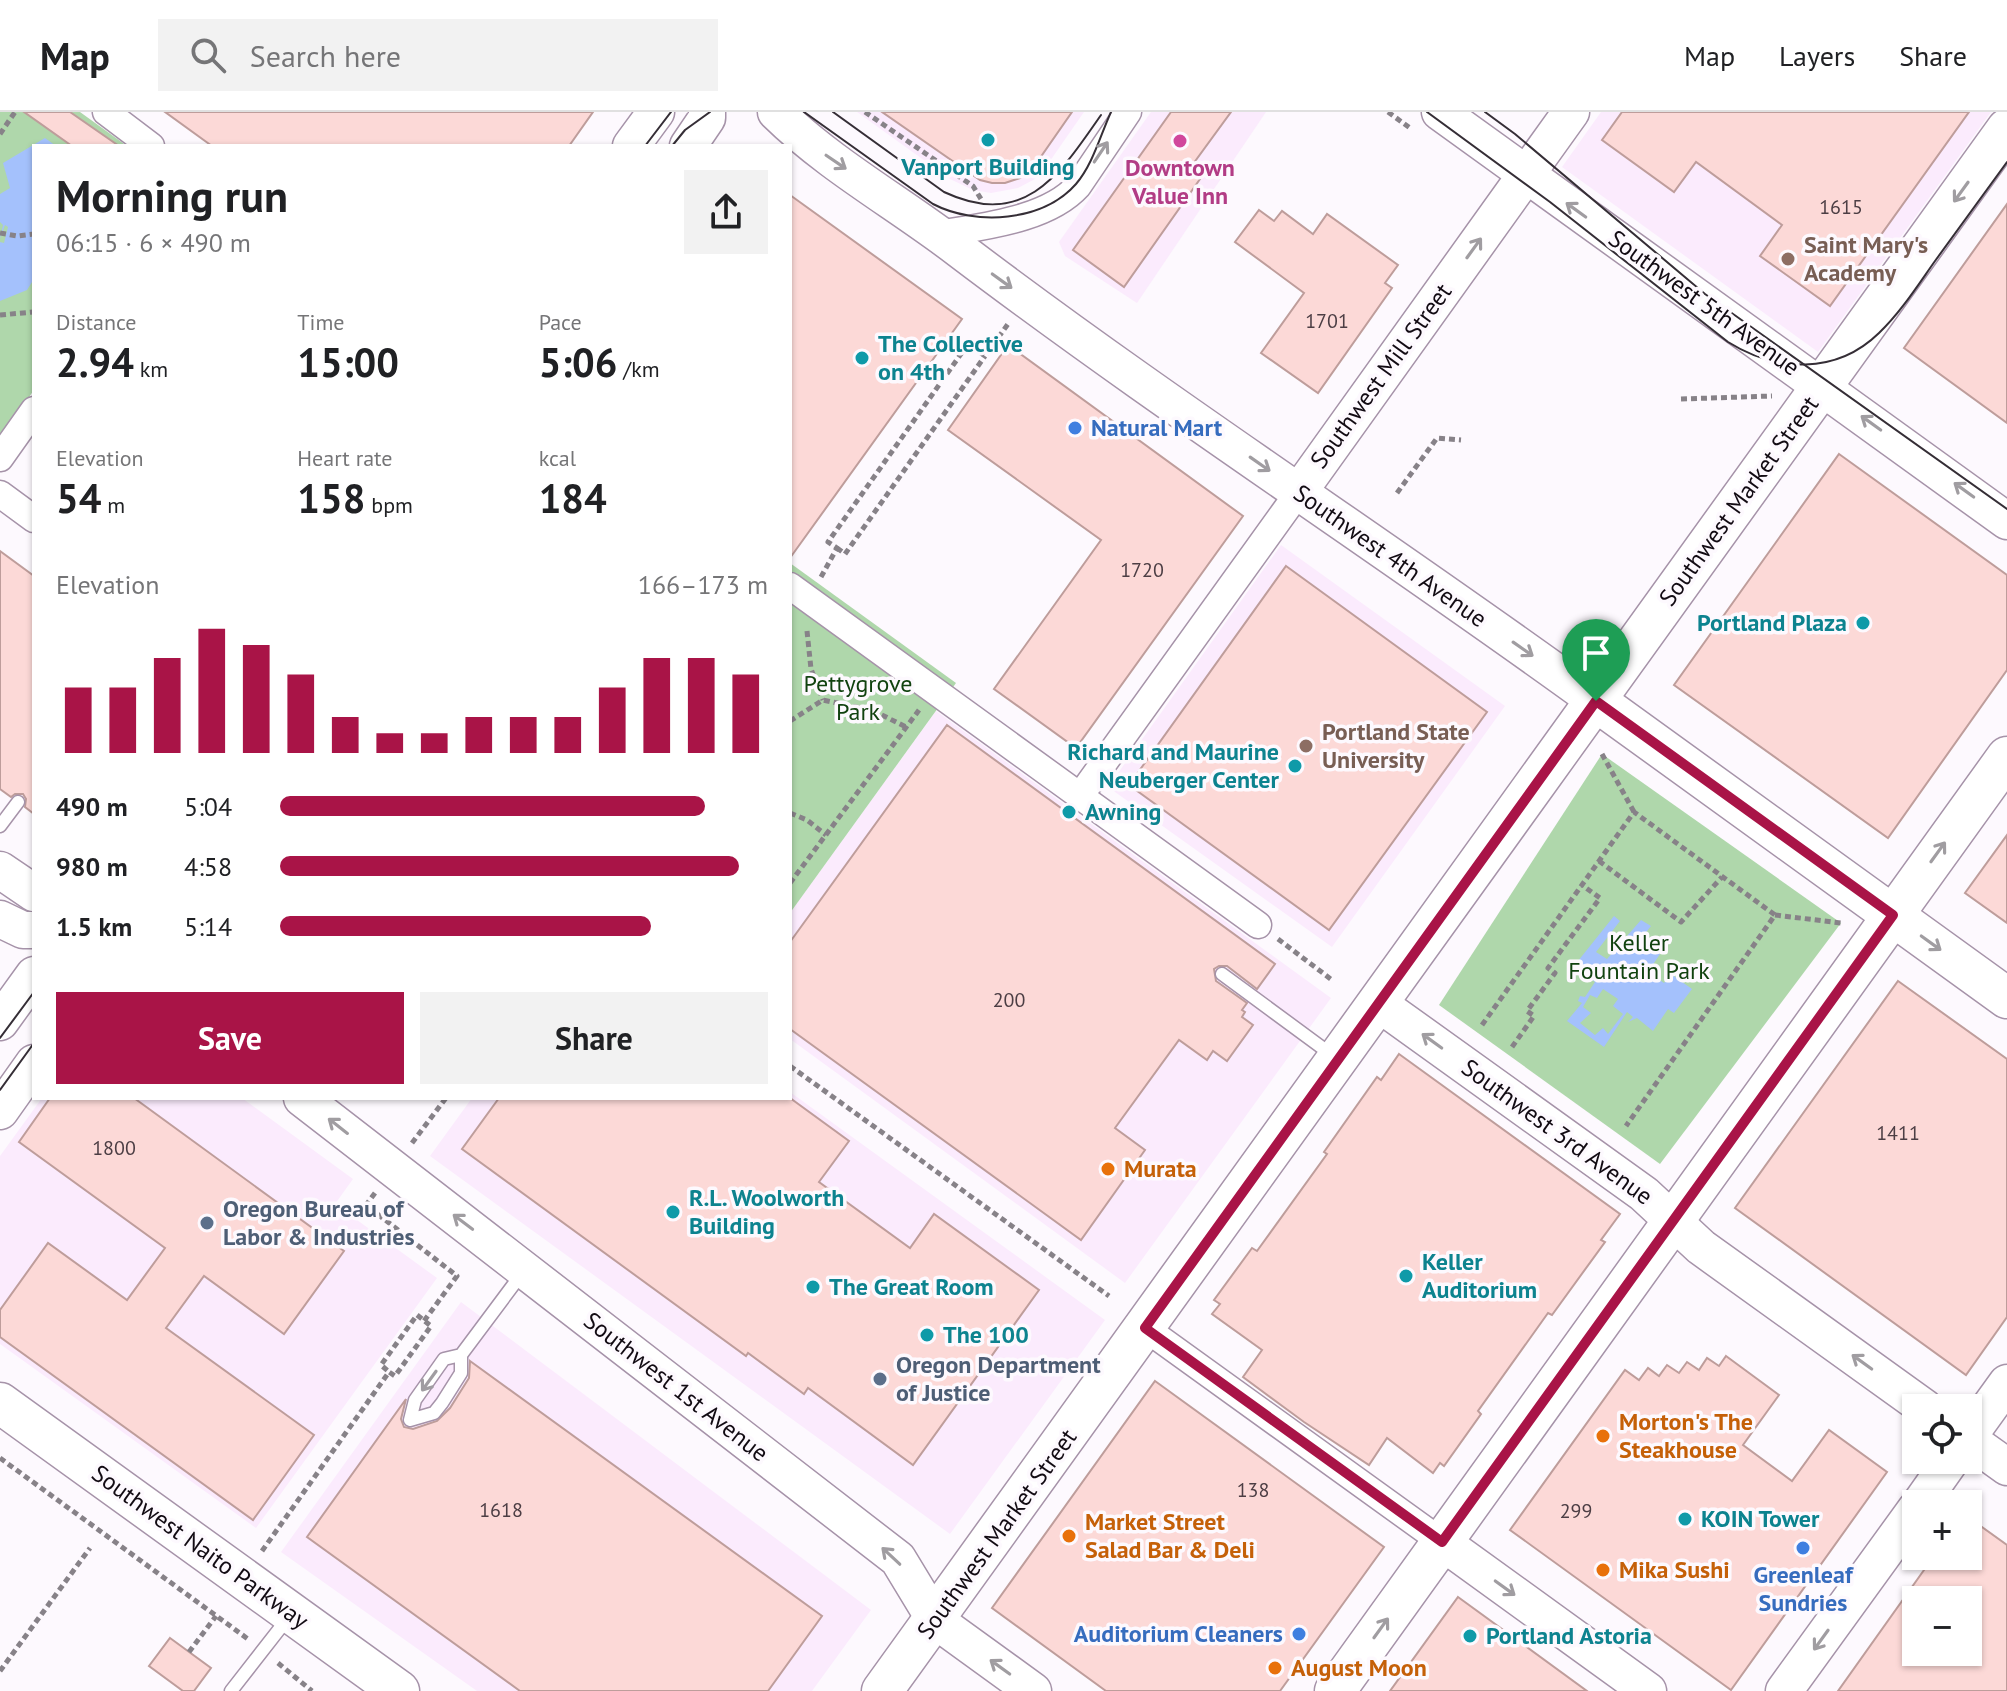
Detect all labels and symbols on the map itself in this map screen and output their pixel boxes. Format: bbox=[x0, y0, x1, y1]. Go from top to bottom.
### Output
marker: Vanport Building bbox=[979, 131, 997, 149]
marker: Downtown Value Inn bbox=[1171, 132, 1189, 150]
one-way arrow bbox=[1093, 141, 1109, 163]
place label: Vanport Building bbox=[900, 151, 1075, 182]
place label: Downtown Value Inn bbox=[1125, 152, 1235, 211]
one-way arrow bbox=[824, 154, 846, 170]
one-way arrow bbox=[1953, 181, 1970, 203]
house number: 1615 bbox=[1819, 194, 1863, 220]
one-way arrow bbox=[1566, 202, 1588, 219]
street label: Southwest 5th Avenue bbox=[1603, 223, 1806, 382]
place label: Saint Mary's Academy bbox=[1804, 229, 1928, 288]
one-way arrow bbox=[1465, 237, 1482, 259]
marker: Saint Mary's Academy bbox=[1779, 250, 1797, 268]
one-way arrow bbox=[991, 273, 1012, 290]
street label: Southwest Mill Street bbox=[1303, 277, 1458, 474]
house number: 1701 bbox=[1305, 308, 1349, 334]
place label: The Collective on 4th bbox=[878, 328, 1023, 387]
marker: The Collective on 4th bbox=[853, 349, 871, 367]
street label: Southwest Market Street bbox=[1652, 390, 1825, 612]
place label: Natural Mart bbox=[1091, 412, 1223, 443]
one-way arrow bbox=[1860, 414, 1882, 431]
marker: Natural Mart bbox=[1066, 419, 1084, 437]
one-way arrow bbox=[1248, 456, 1270, 472]
street label: Southwest 4th Avenue bbox=[1288, 477, 1493, 634]
one-way arrow bbox=[1953, 482, 1975, 498]
house number: 1720 bbox=[1120, 557, 1164, 583]
place label: Portland Plaza bbox=[1697, 607, 1847, 638]
marker: Portland Plaza bbox=[1854, 614, 1872, 632]
pin bbox=[1562, 619, 1630, 701]
one-way arrow bbox=[1512, 641, 1534, 657]
park label: Pettygrove Park bbox=[803, 668, 913, 727]
place label: Portland State University bbox=[1322, 716, 1470, 775]
place label: Richard and Maurine Neuberger Center bbox=[1067, 736, 1280, 795]
marker: Portland State University bbox=[1297, 737, 1315, 755]
marker: Richard and Maurine Neuberger Center bbox=[1286, 757, 1304, 775]
place label: Awning bbox=[1085, 796, 1161, 827]
marker: Awning bbox=[1060, 803, 1078, 821]
one-way arrow bbox=[1930, 841, 1946, 863]
park label: Keller Fountain Park bbox=[1568, 927, 1710, 986]
one-way arrow bbox=[1920, 935, 1942, 952]
house number: 200 bbox=[993, 987, 1025, 1013]
one-way arrow bbox=[1422, 1033, 1443, 1050]
street label: Southwest 3rd Avenue bbox=[1456, 1052, 1659, 1211]
one-way arrow bbox=[328, 1117, 349, 1134]
house number: 1411 bbox=[1876, 1120, 1920, 1146]
house number: 1800 bbox=[92, 1135, 136, 1161]
place label: Murata bbox=[1124, 1153, 1197, 1184]
marker: Murata bbox=[1099, 1160, 1117, 1178]
place label: R.L. Woolworth Building bbox=[689, 1182, 844, 1241]
place label: Oregon Bureau of Labor & Industries bbox=[223, 1193, 415, 1252]
marker: R.L. Woolworth Building bbox=[664, 1203, 682, 1221]
one-way arrow bbox=[453, 1213, 474, 1230]
marker: Oregon Bureau of Labor & Industries bbox=[198, 1214, 216, 1232]
place label: Keller Auditorium bbox=[1422, 1246, 1537, 1305]
marker: Keller Auditorium bbox=[1397, 1267, 1415, 1285]
place label: The Great Room bbox=[829, 1271, 994, 1302]
marker: The Great Room bbox=[804, 1278, 822, 1296]
street label: Southwest 1st Avenue bbox=[578, 1305, 775, 1468]
place label: The 100 bbox=[943, 1319, 1029, 1350]
marker: The 100 bbox=[918, 1326, 936, 1344]
place label: Oregon Department of Justice bbox=[896, 1349, 1101, 1408]
one-way arrow bbox=[1851, 1354, 1873, 1371]
one-way arrow bbox=[420, 1370, 437, 1391]
marker: Oregon Department of Justice bbox=[871, 1370, 889, 1388]
place label: Morton's The Steakhouse bbox=[1619, 1406, 1753, 1465]
street label: Southwest Market Street bbox=[910, 1423, 1083, 1645]
marker: Morton's The Steakhouse bbox=[1594, 1427, 1612, 1445]
street label: Southwest Naito Parkway bbox=[86, 1457, 315, 1636]
house number: 138 bbox=[1237, 1477, 1269, 1503]
house number: 1618 bbox=[479, 1497, 523, 1523]
house number: 299 bbox=[1560, 1498, 1592, 1524]
place label: KOIN Tower bbox=[1701, 1503, 1820, 1534]
place label: Market Street Salad Bar & Deli bbox=[1085, 1506, 1255, 1565]
marker: KOIN Tower bbox=[1676, 1510, 1694, 1528]
marker: Market Street Salad Bar & Deli bbox=[1060, 1527, 1078, 1545]
marker: Greenleaf Sundries bbox=[1794, 1539, 1812, 1557]
one-way arrow bbox=[881, 1546, 901, 1565]
place label: Mika Sushi bbox=[1619, 1554, 1730, 1585]
place label: Greenleaf Sundries bbox=[1753, 1559, 1854, 1618]
marker: Mika Sushi bbox=[1594, 1561, 1612, 1579]
one-way arrow bbox=[1494, 1580, 1516, 1596]
one-way arrow bbox=[1373, 1617, 1389, 1639]
place label: Auditorium Cleaners bbox=[1074, 1618, 1283, 1649]
place label: Portland Astoria bbox=[1486, 1620, 1652, 1651]
marker: Auditorium Cleaners bbox=[1290, 1625, 1308, 1643]
marker: Portland Astoria bbox=[1461, 1627, 1479, 1645]
one-way arrow bbox=[1813, 1629, 1830, 1650]
place label: August Moon bbox=[1291, 1652, 1427, 1683]
one-way arrow bbox=[990, 1659, 1011, 1676]
marker: August Moon bbox=[1266, 1659, 1284, 1677]

